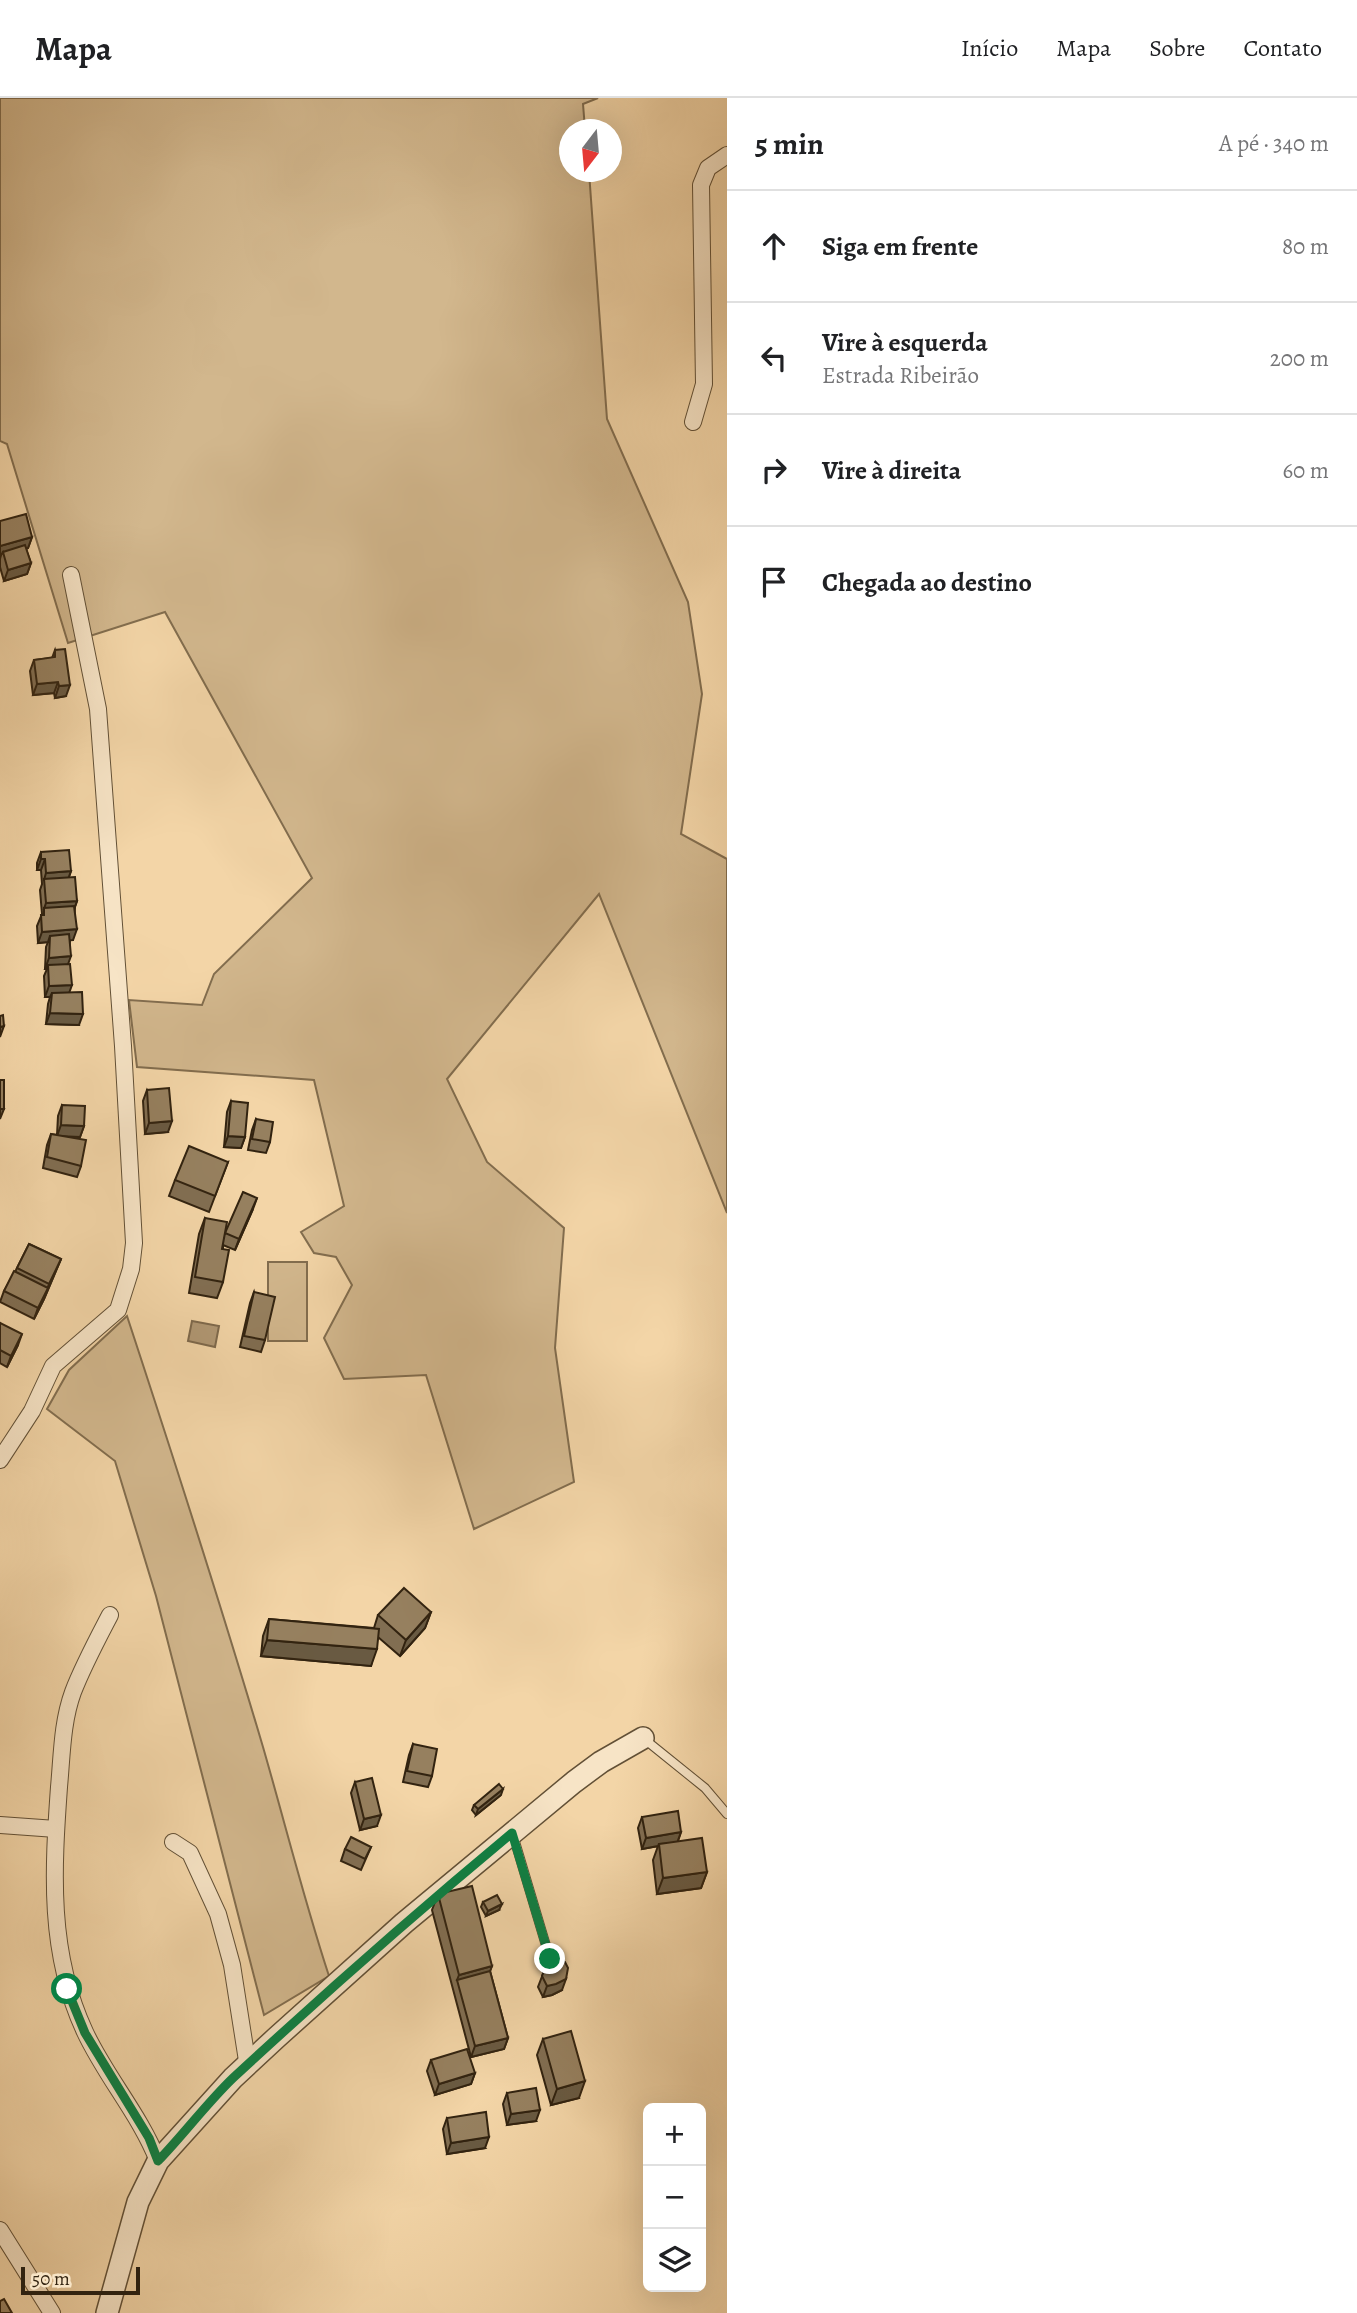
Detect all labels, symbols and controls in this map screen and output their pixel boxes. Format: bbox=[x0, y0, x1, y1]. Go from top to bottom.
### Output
text: Mapa bbox=[35, 26, 112, 71]
text: Início bbox=[961, 32, 1018, 64]
text: Mapa bbox=[1056, 32, 1111, 64]
text: Sobre bbox=[1149, 32, 1205, 64]
text: Contato bbox=[1243, 32, 1322, 64]
north arrow bbox=[559, 119, 622, 182]
text: 5 min bbox=[755, 124, 824, 164]
text: A pé · 340 m bbox=[1219, 128, 1329, 159]
icon: ahead bbox=[755, 227, 793, 265]
text: Siga em frente bbox=[822, 229, 978, 264]
text: 80 m bbox=[1282, 231, 1329, 262]
text: Vire à esquerda bbox=[822, 325, 988, 360]
icon: left bbox=[755, 339, 793, 377]
text: 200 m bbox=[1270, 343, 1329, 374]
text: Estrada Ribeirão bbox=[822, 360, 979, 391]
icon: right bbox=[755, 451, 793, 489]
text: Vire à direita bbox=[822, 453, 961, 488]
text: 60 m bbox=[1282, 455, 1329, 486]
icon: arrive bbox=[755, 563, 793, 601]
text: Chegada ao destino bbox=[822, 565, 1032, 600]
route end bbox=[534, 1943, 565, 1974]
route start bbox=[51, 1973, 82, 2004]
map controls bbox=[643, 2103, 706, 2292]
button: + bbox=[643, 2103, 706, 2166]
button: − bbox=[643, 2166, 706, 2229]
button: layers bbox=[643, 2229, 706, 2292]
scale bar bbox=[21, 2264, 140, 2296]
text: 50 m bbox=[32, 2266, 70, 2292]

